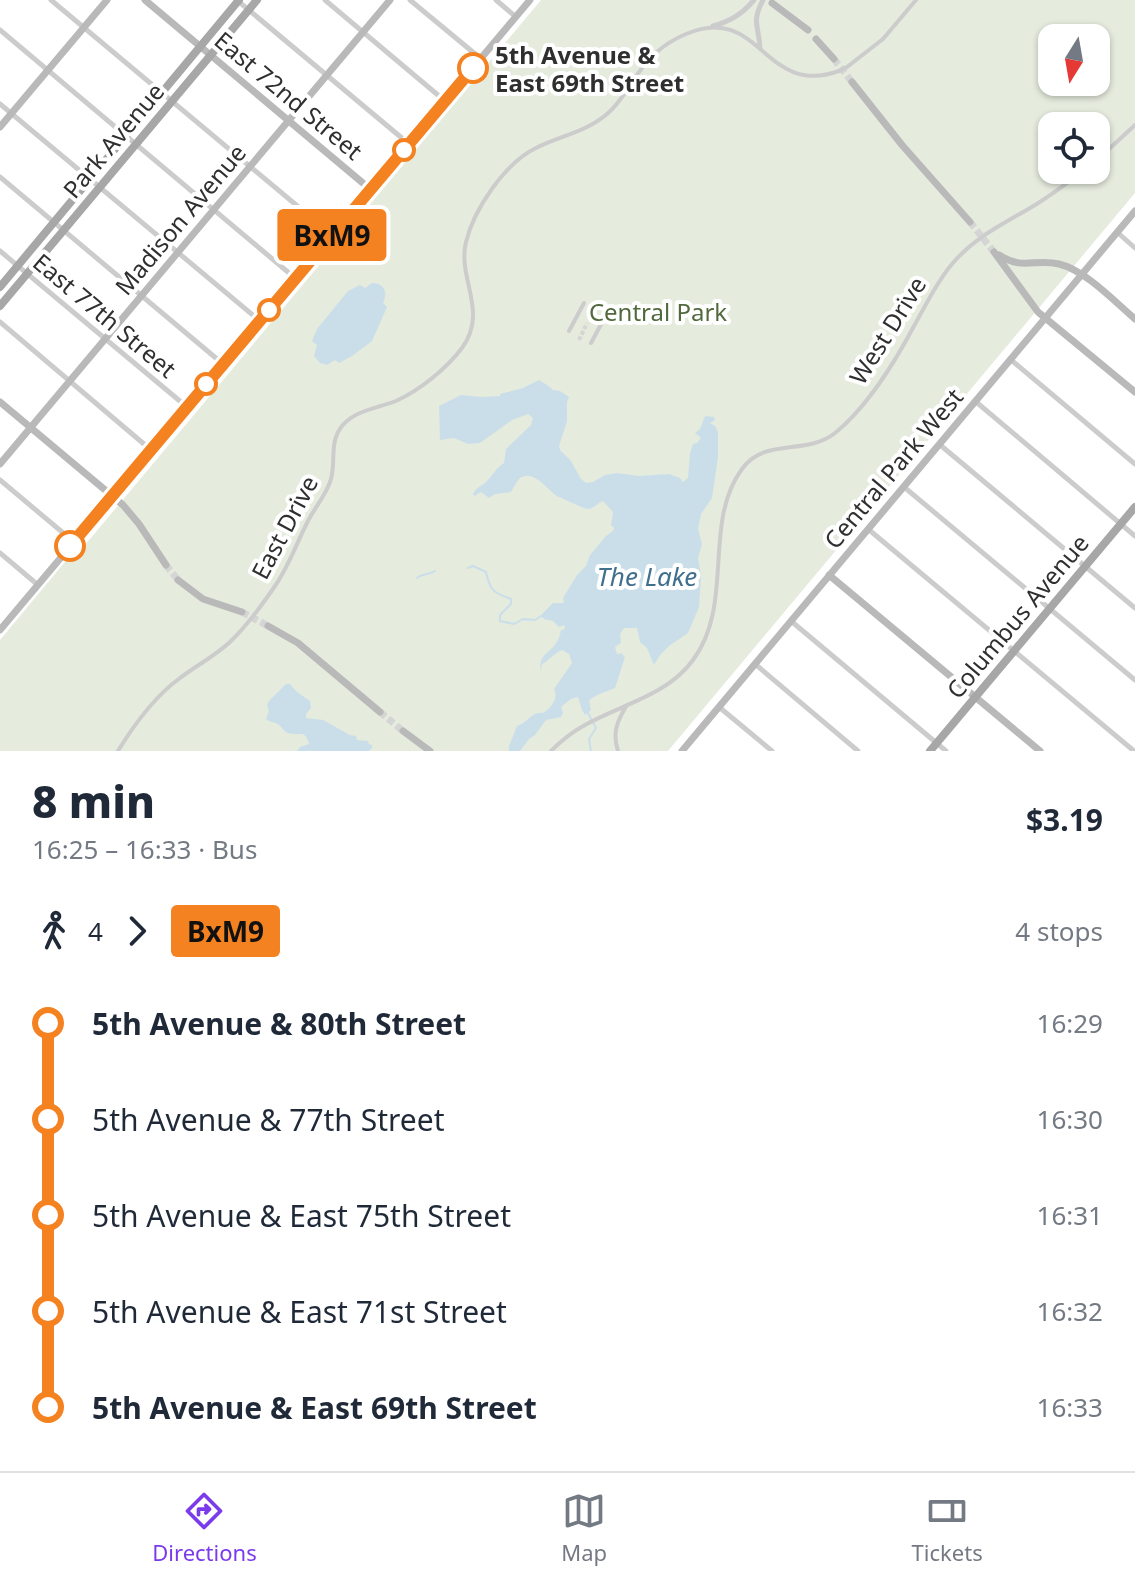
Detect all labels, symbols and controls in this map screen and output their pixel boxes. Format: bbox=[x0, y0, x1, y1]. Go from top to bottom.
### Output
street label: East 72nd Street bbox=[208, 23, 370, 167]
north arrow bbox=[1038, 24, 1110, 96]
map controls bbox=[1038, 24, 1110, 184]
place label: 5th Avenue & East 69th Street bbox=[495, 38, 684, 99]
marker: 5th Avenue & East 69th Street bbox=[458, 53, 488, 83]
street label: Park Avenue bbox=[55, 75, 171, 205]
button: locate bbox=[1038, 112, 1110, 184]
street label: Madison Avenue bbox=[107, 137, 253, 301]
unlabelled marker bbox=[393, 139, 415, 161]
line badge: BxM9 bbox=[276, 209, 388, 261]
text: BxM9 bbox=[293, 216, 371, 254]
street label: East 77th Street bbox=[26, 245, 184, 385]
street label: West Drive bbox=[841, 270, 933, 390]
park label: Central Park bbox=[589, 295, 727, 328]
unlabelled marker bbox=[258, 299, 280, 321]
unlabelled marker bbox=[195, 373, 217, 395]
street label: Central Park West bbox=[816, 381, 970, 555]
street label: East Drive bbox=[243, 470, 325, 584]
street label: Columbus Avenue bbox=[939, 527, 1095, 705]
unlabelled marker bbox=[55, 531, 85, 561]
water label: The Lake bbox=[597, 558, 697, 594]
text: 8 min bbox=[32, 771, 155, 831]
text: $3.19 bbox=[1026, 799, 1103, 840]
text: 16:25 – 16:33 · Bus bbox=[32, 831, 257, 867]
icon: walk bbox=[32, 909, 76, 953]
icon: forward bbox=[115, 909, 159, 953]
text: BxM9 bbox=[187, 912, 264, 950]
text: 4 bbox=[88, 913, 103, 949]
text: 4 stops bbox=[1015, 913, 1103, 949]
text: 5th Avenue & 80th Street bbox=[92, 1003, 466, 1044]
text: 16:29 bbox=[1037, 1005, 1103, 1041]
text: 5th Avenue & 77th Street bbox=[92, 1099, 444, 1140]
text: 16:30 bbox=[1037, 1101, 1103, 1137]
text: 5th Avenue & East 75th Street bbox=[92, 1195, 511, 1236]
text: 16:31 bbox=[1037, 1197, 1103, 1233]
text: 5th Avenue & East 71st Street bbox=[92, 1291, 507, 1332]
text: 16:32 bbox=[1037, 1293, 1103, 1329]
text: 5th Avenue & East 69th Street bbox=[92, 1387, 537, 1428]
text: 16:33 bbox=[1037, 1389, 1103, 1425]
tab: Directions bbox=[152, 1489, 257, 1567]
tab: Map bbox=[561, 1489, 607, 1567]
tab: Tickets bbox=[912, 1489, 983, 1567]

